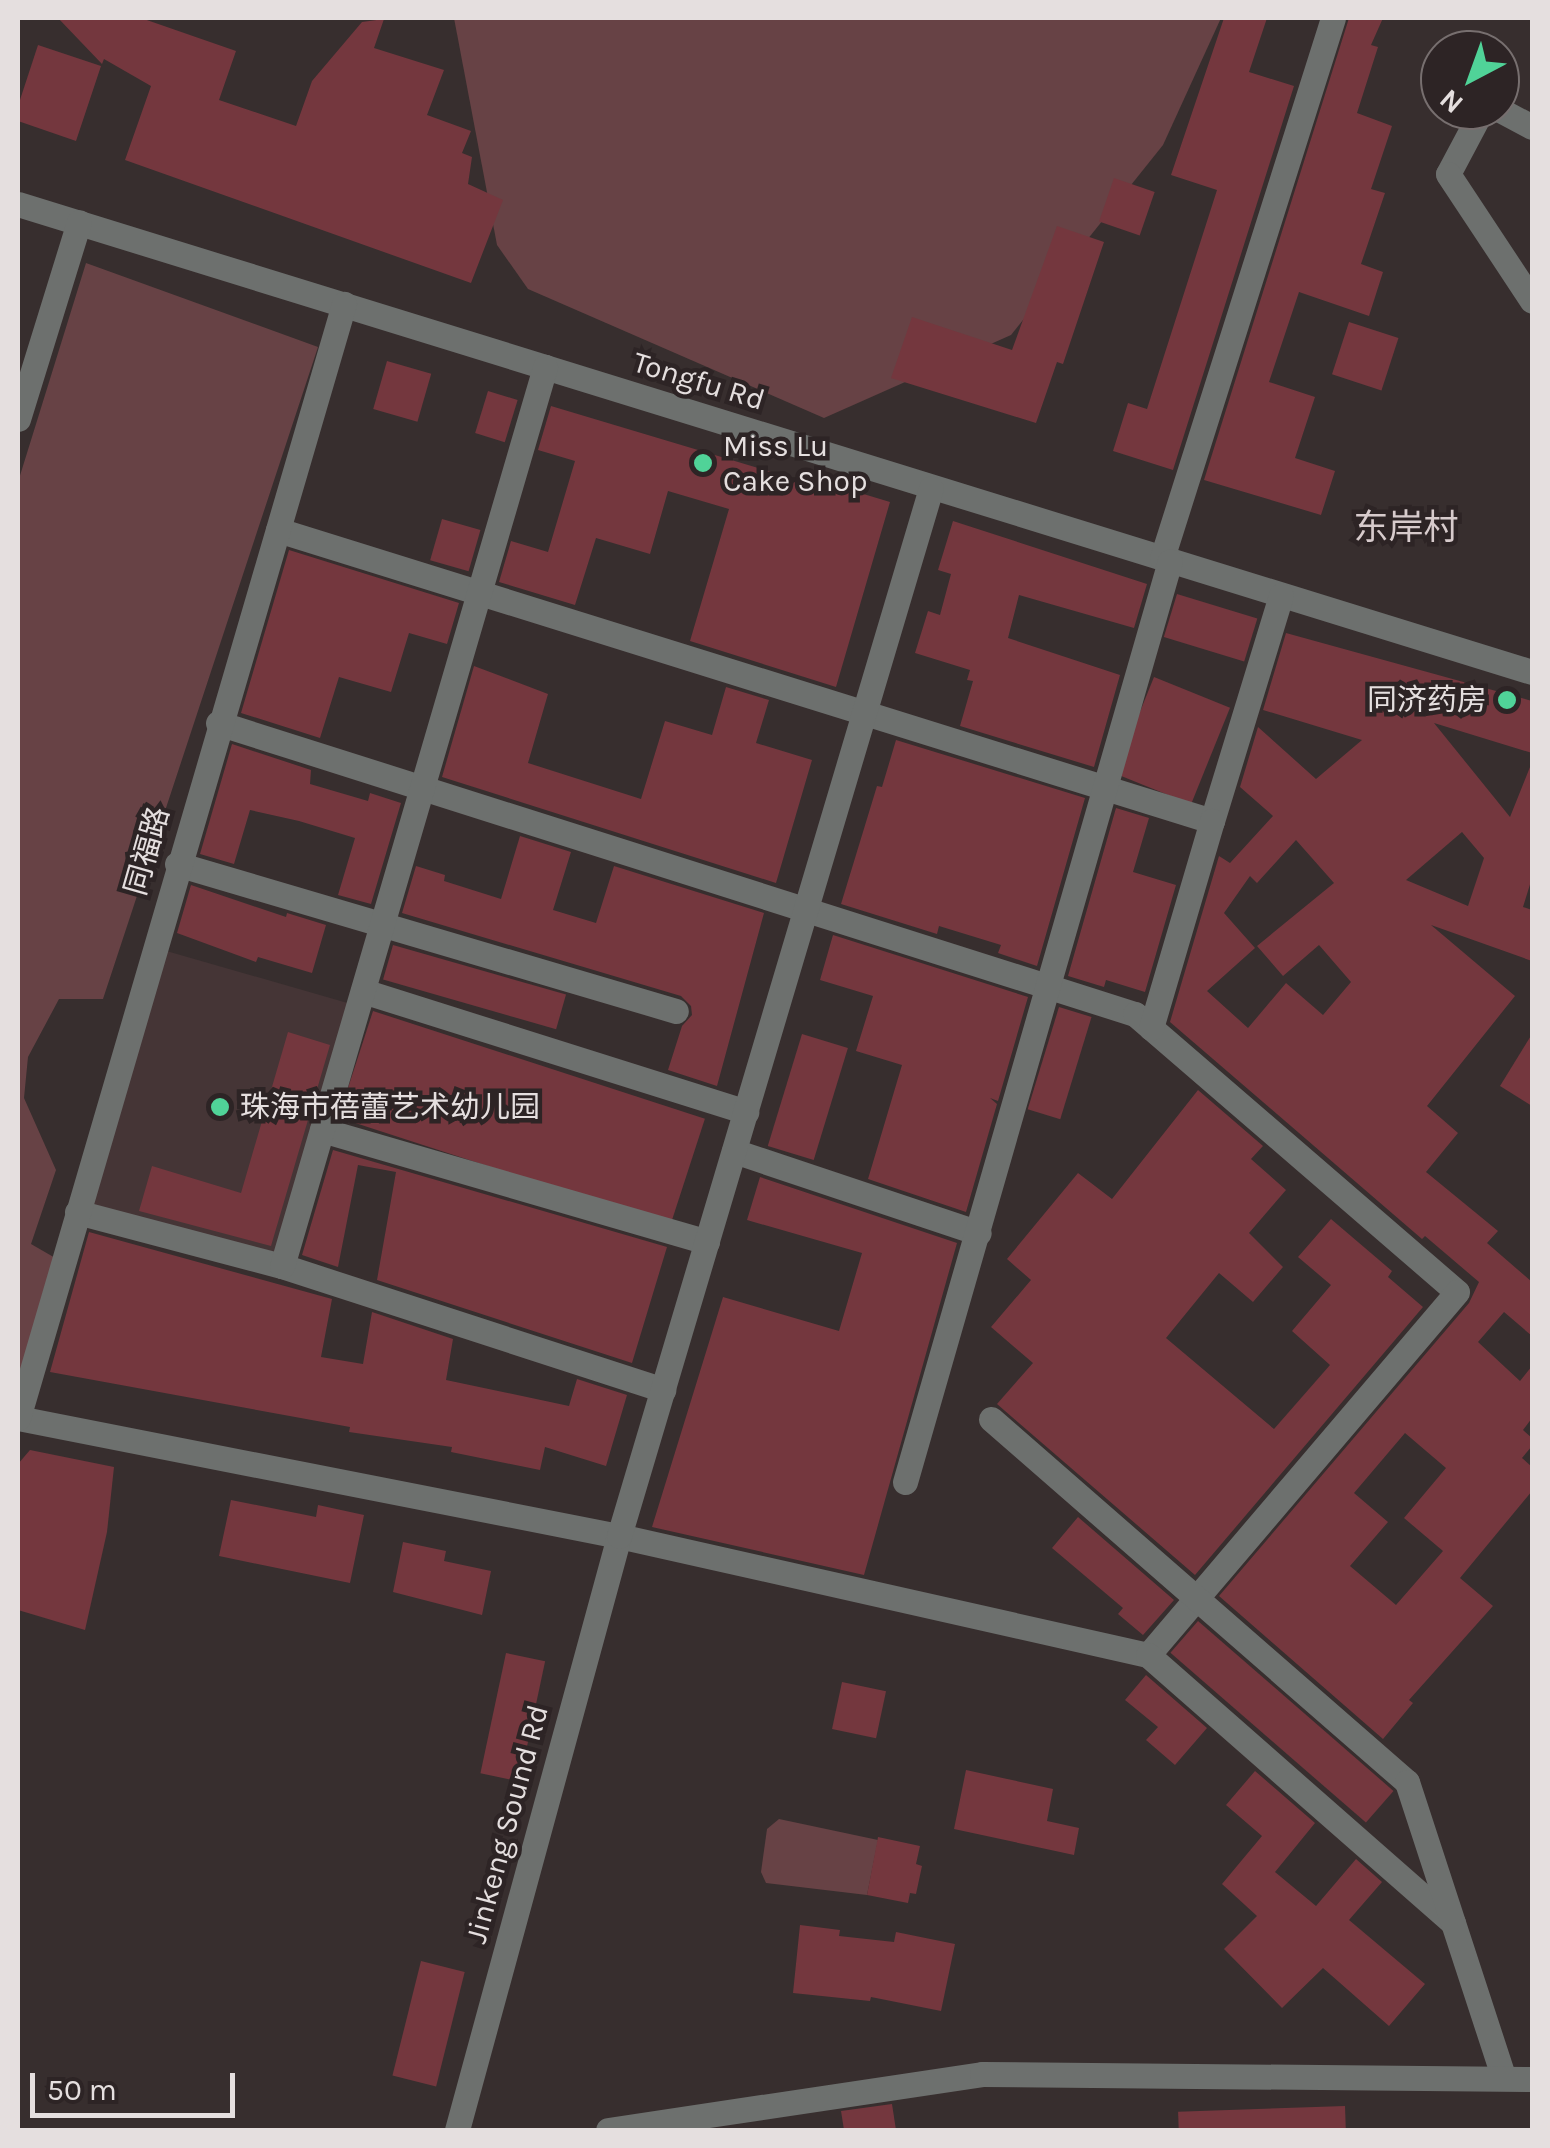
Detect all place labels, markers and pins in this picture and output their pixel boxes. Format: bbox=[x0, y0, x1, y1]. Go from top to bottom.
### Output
place label: Miss Lu Cake Shop bbox=[723, 428, 868, 498]
marker: Miss Lu Cake Shop bbox=[692, 452, 714, 474]
place label: 同济药房 bbox=[1367, 682, 1487, 718]
marker: 同济药房 bbox=[1496, 689, 1518, 711]
place label: 珠海市蓓蕾艺术幼儿园 bbox=[240, 1089, 540, 1125]
marker: 珠海市蓓蕾艺术幼儿园 bbox=[209, 1096, 231, 1118]

